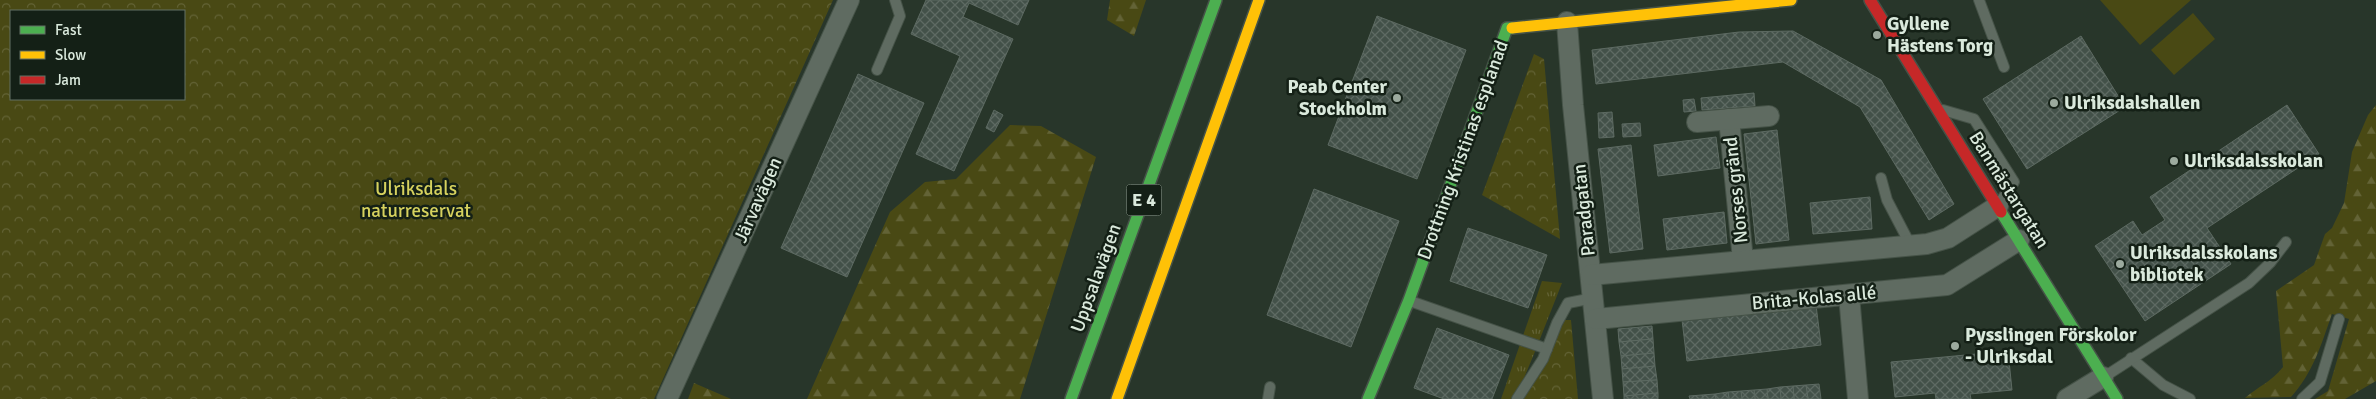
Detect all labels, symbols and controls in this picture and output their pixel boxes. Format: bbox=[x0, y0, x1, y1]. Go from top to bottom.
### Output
legend bbox=[10, 10, 185, 100]
place label: Gyllene Hästens Torg bbox=[1887, 12, 1993, 58]
text: Fast bbox=[55, 21, 82, 39]
marker: Gyllene Hästens Torg bbox=[1871, 29, 1883, 41]
street label: Drottning Kristinas esplanad bbox=[1412, 37, 1514, 263]
text: Slow bbox=[55, 46, 86, 64]
text: Jam bbox=[55, 71, 81, 89]
place label: Peab Center Stockholm bbox=[1287, 75, 1387, 121]
place label: Ulriksdalshallen bbox=[2064, 91, 2200, 115]
marker: Peab Center Stockholm bbox=[1391, 92, 1403, 104]
marker: Ulriksdalshallen bbox=[2048, 97, 2060, 109]
street label: Banmästargatan bbox=[1963, 127, 2055, 253]
street label: Norses gränd bbox=[1718, 136, 1754, 244]
place label: Ulriksdalsskolan bbox=[2184, 149, 2323, 173]
street label: Järvavägen bbox=[728, 153, 788, 247]
marker: Ulriksdalsskolan bbox=[2168, 155, 2180, 167]
street label: Paradgatan bbox=[1567, 163, 1601, 257]
park label: Ulriksdals naturreservat bbox=[361, 177, 471, 223]
road number: E 4 bbox=[1126, 184, 1162, 216]
street label: Uppsalavägen bbox=[1065, 220, 1127, 336]
place label: Ulriksdalsskolans bibliotek bbox=[2130, 241, 2278, 287]
marker: Ulriksdalsskolans bibliotek bbox=[2114, 258, 2126, 270]
street label: Brita-Kolas allé bbox=[1751, 281, 1877, 315]
place label: Pysslingen Förskolor - Ulriksdal bbox=[1965, 323, 2137, 369]
marker: Pysslingen Förskolor - Ulriksdal bbox=[1949, 340, 1961, 352]

